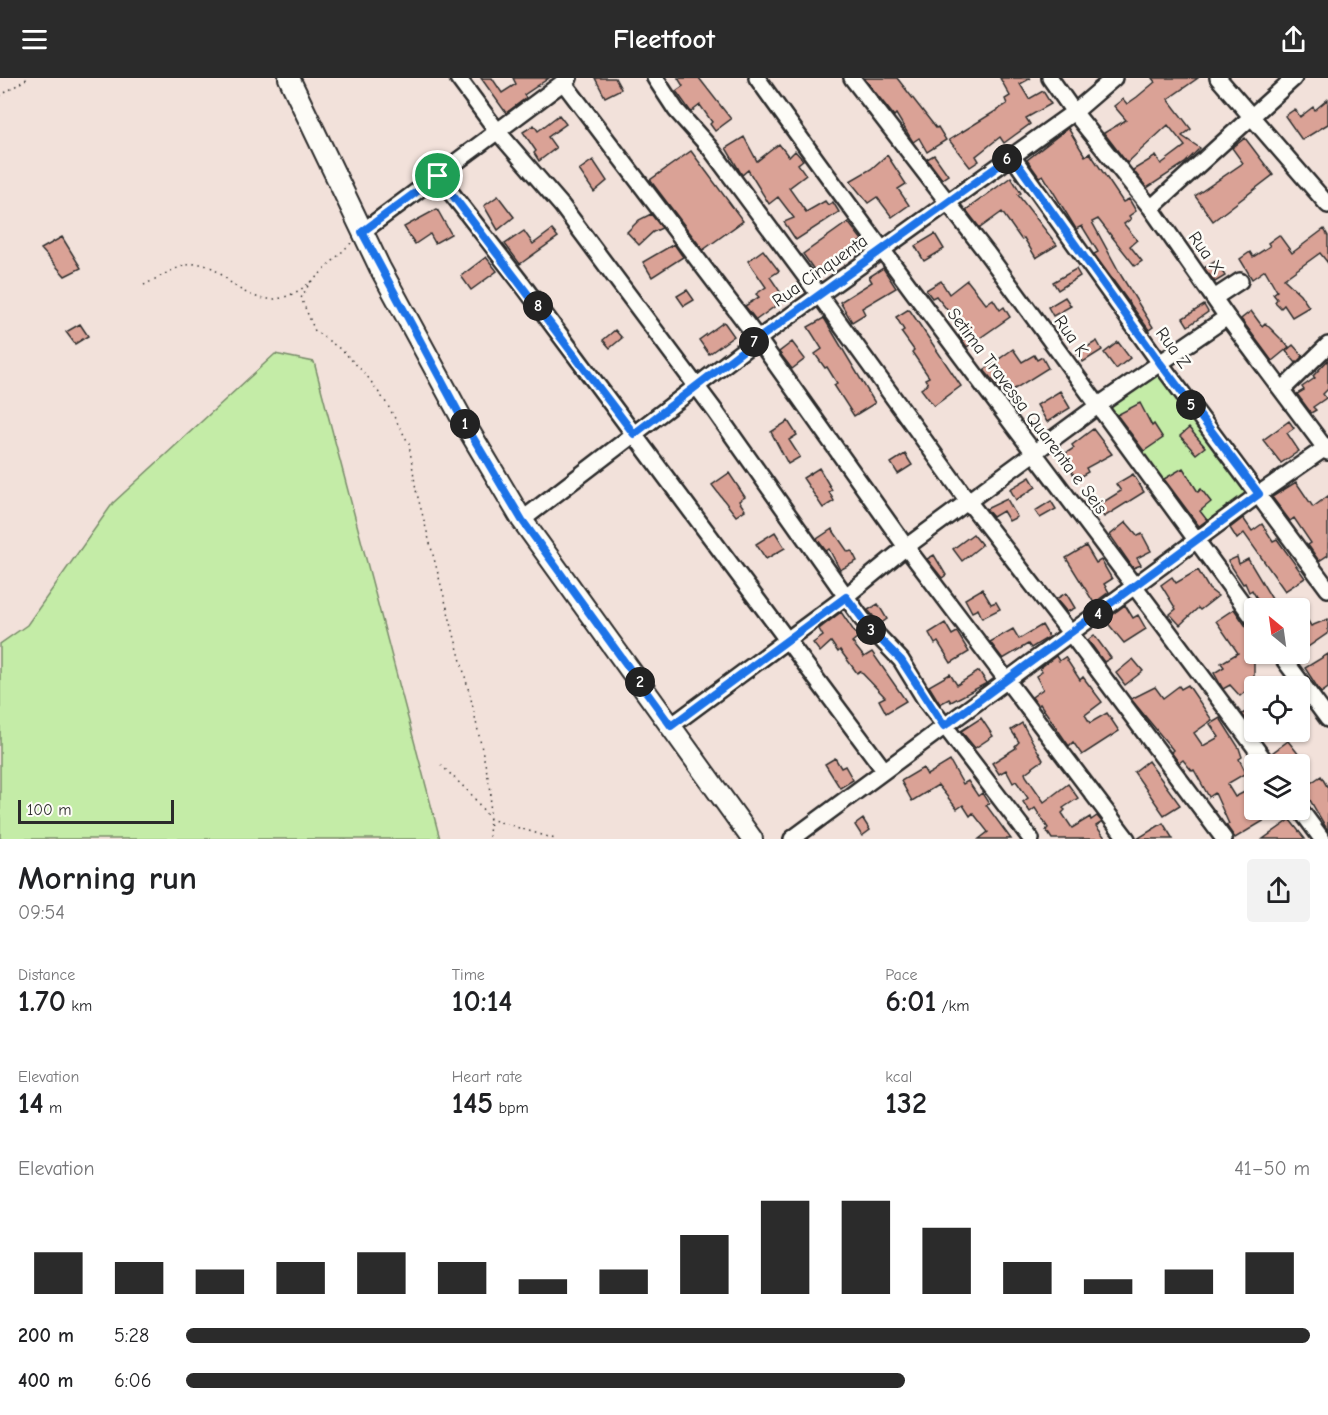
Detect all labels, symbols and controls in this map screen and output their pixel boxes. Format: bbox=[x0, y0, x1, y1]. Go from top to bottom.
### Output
icon: menu bbox=[18, 23, 51, 56]
icon: share bbox=[1277, 23, 1310, 56]
text: Fleetfoot bbox=[613, 24, 715, 55]
pin: 6 bbox=[992, 144, 1022, 174]
pin bbox=[412, 150, 463, 201]
text: 6 bbox=[1003, 150, 1011, 168]
icon: arrive bbox=[421, 159, 454, 192]
street label: Rua X bbox=[1184, 227, 1228, 279]
street label: Rua Cinquenta bbox=[768, 230, 872, 312]
pin: 8 bbox=[523, 291, 553, 321]
text: 8 bbox=[534, 297, 542, 315]
street label: Setima Travessa Quarenta e Seis bbox=[943, 304, 1111, 518]
street label: Rua K bbox=[1049, 311, 1093, 361]
street label: Rua Z bbox=[1151, 323, 1195, 373]
pin: 7 bbox=[739, 327, 769, 357]
text: 7 bbox=[750, 333, 758, 351]
pin: 5 bbox=[1176, 390, 1206, 420]
text: 5 bbox=[1187, 396, 1195, 414]
pin: 1 bbox=[450, 409, 480, 439]
text: 1 bbox=[462, 415, 468, 433]
north arrow bbox=[1244, 598, 1310, 664]
map controls bbox=[1244, 598, 1310, 820]
pin: 4 bbox=[1083, 599, 1113, 629]
text: 4 bbox=[1094, 605, 1102, 623]
pin: 3 bbox=[856, 615, 886, 645]
text: 3 bbox=[867, 621, 875, 639]
pin: 2 bbox=[625, 667, 655, 697]
text: 2 bbox=[636, 673, 644, 691]
button: locate bbox=[1244, 676, 1310, 742]
button: layers bbox=[1244, 754, 1310, 820]
scale bar bbox=[18, 797, 174, 824]
text: 100 m bbox=[27, 801, 71, 819]
text: Morning run bbox=[18, 859, 197, 897]
button: share bbox=[1247, 859, 1310, 922]
text: 09:54 bbox=[18, 901, 65, 924]
text: Distance bbox=[18, 966, 75, 984]
text: Time bbox=[452, 966, 485, 984]
text: Pace bbox=[885, 966, 918, 984]
text: 1.70 bbox=[18, 984, 66, 1019]
text: 10:14 bbox=[452, 984, 512, 1019]
text: 6:01 bbox=[885, 984, 936, 1019]
text: km bbox=[66, 997, 92, 1015]
text: /km bbox=[936, 997, 969, 1015]
text: Elevation bbox=[18, 1068, 79, 1086]
text: Heart rate bbox=[452, 1068, 522, 1086]
text: kcal bbox=[885, 1068, 912, 1086]
text: 14 bbox=[18, 1086, 44, 1121]
text: 145 bbox=[452, 1086, 493, 1121]
text: 132 bbox=[885, 1086, 927, 1121]
text: m bbox=[44, 1099, 62, 1117]
text: bpm bbox=[493, 1099, 529, 1117]
text: Elevation bbox=[18, 1157, 95, 1180]
text: 41–50 m bbox=[1234, 1157, 1310, 1180]
text: 200 m bbox=[18, 1324, 74, 1347]
text: 5:28 bbox=[114, 1324, 149, 1347]
text: 400 m bbox=[18, 1369, 73, 1392]
text: 6:06 bbox=[114, 1369, 151, 1392]

